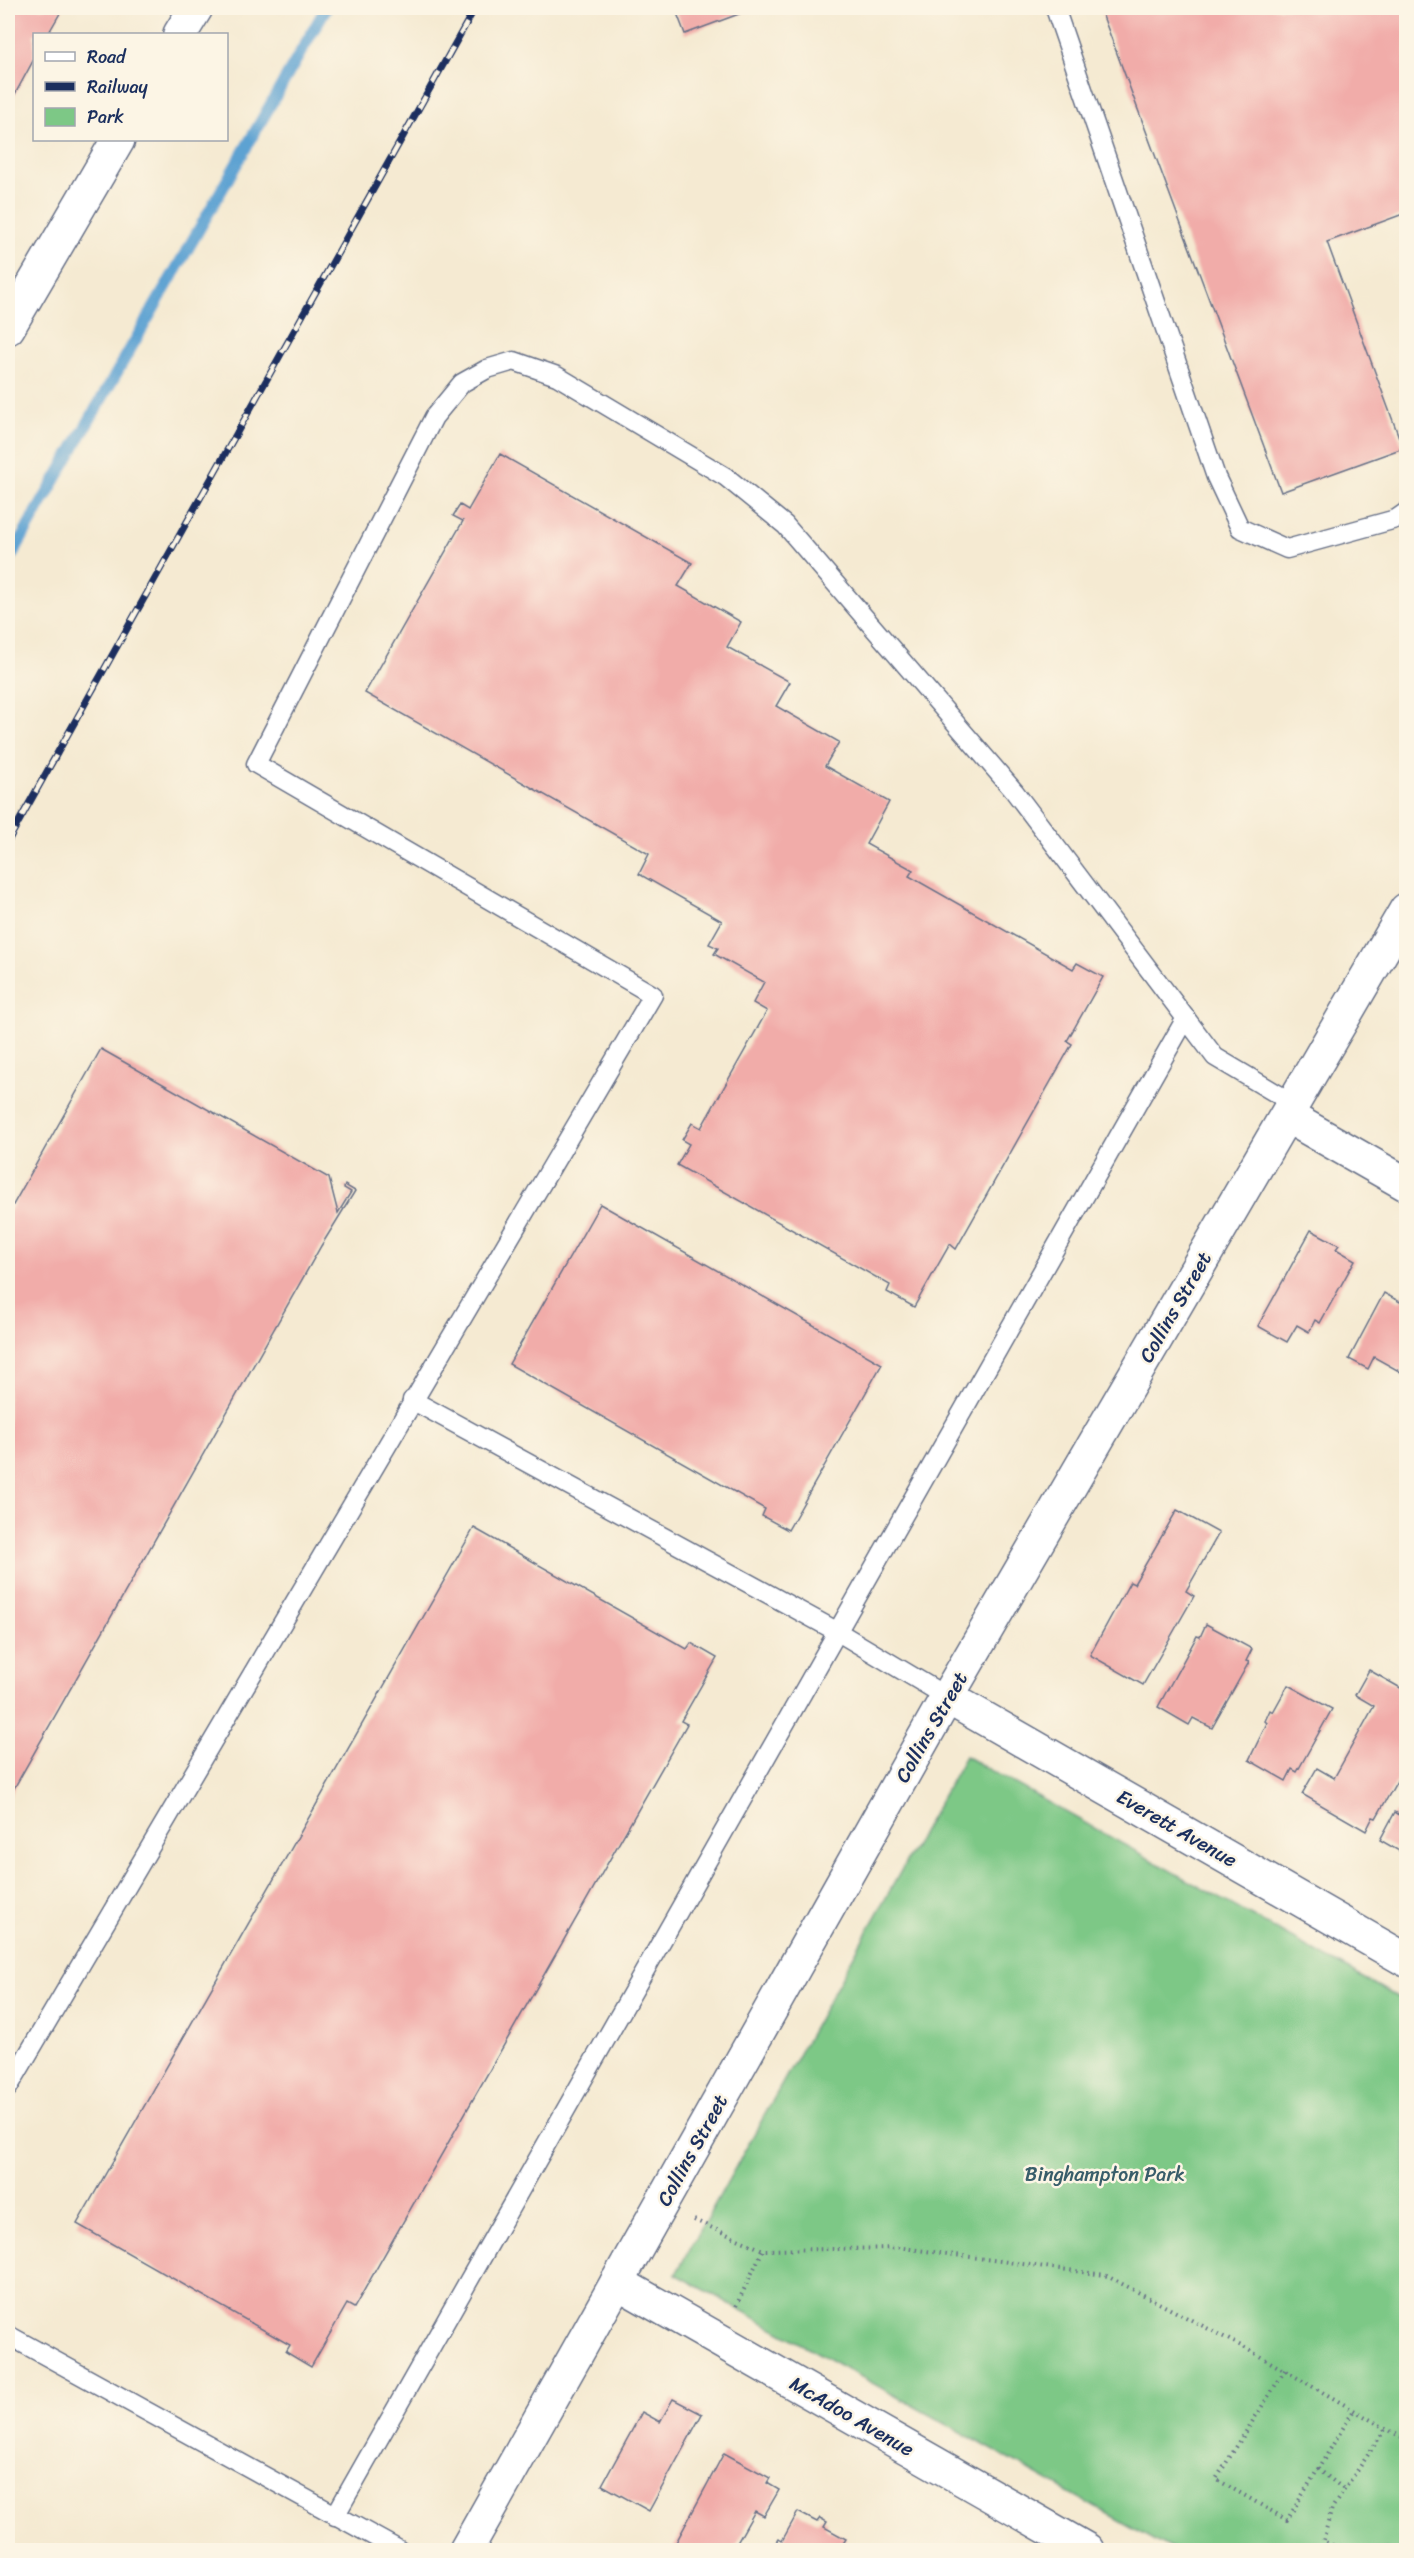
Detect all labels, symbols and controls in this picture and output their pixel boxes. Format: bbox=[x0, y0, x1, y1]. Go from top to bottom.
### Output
legend bbox=[33, 33, 228, 141]
text: Road bbox=[87, 41, 127, 73]
text: Railway bbox=[87, 71, 149, 103]
text: Park bbox=[87, 101, 124, 133]
street label: Collins Street bbox=[1129, 1245, 1222, 1370]
street label: Collins Street bbox=[885, 1665, 978, 1790]
street label: Everett Avenue bbox=[1110, 1780, 1244, 1877]
street label: Collins Street bbox=[647, 2087, 738, 2213]
park label: Binghampton Park bbox=[1025, 2157, 1185, 2192]
street label: McAdoo Avenue bbox=[783, 2366, 921, 2466]

